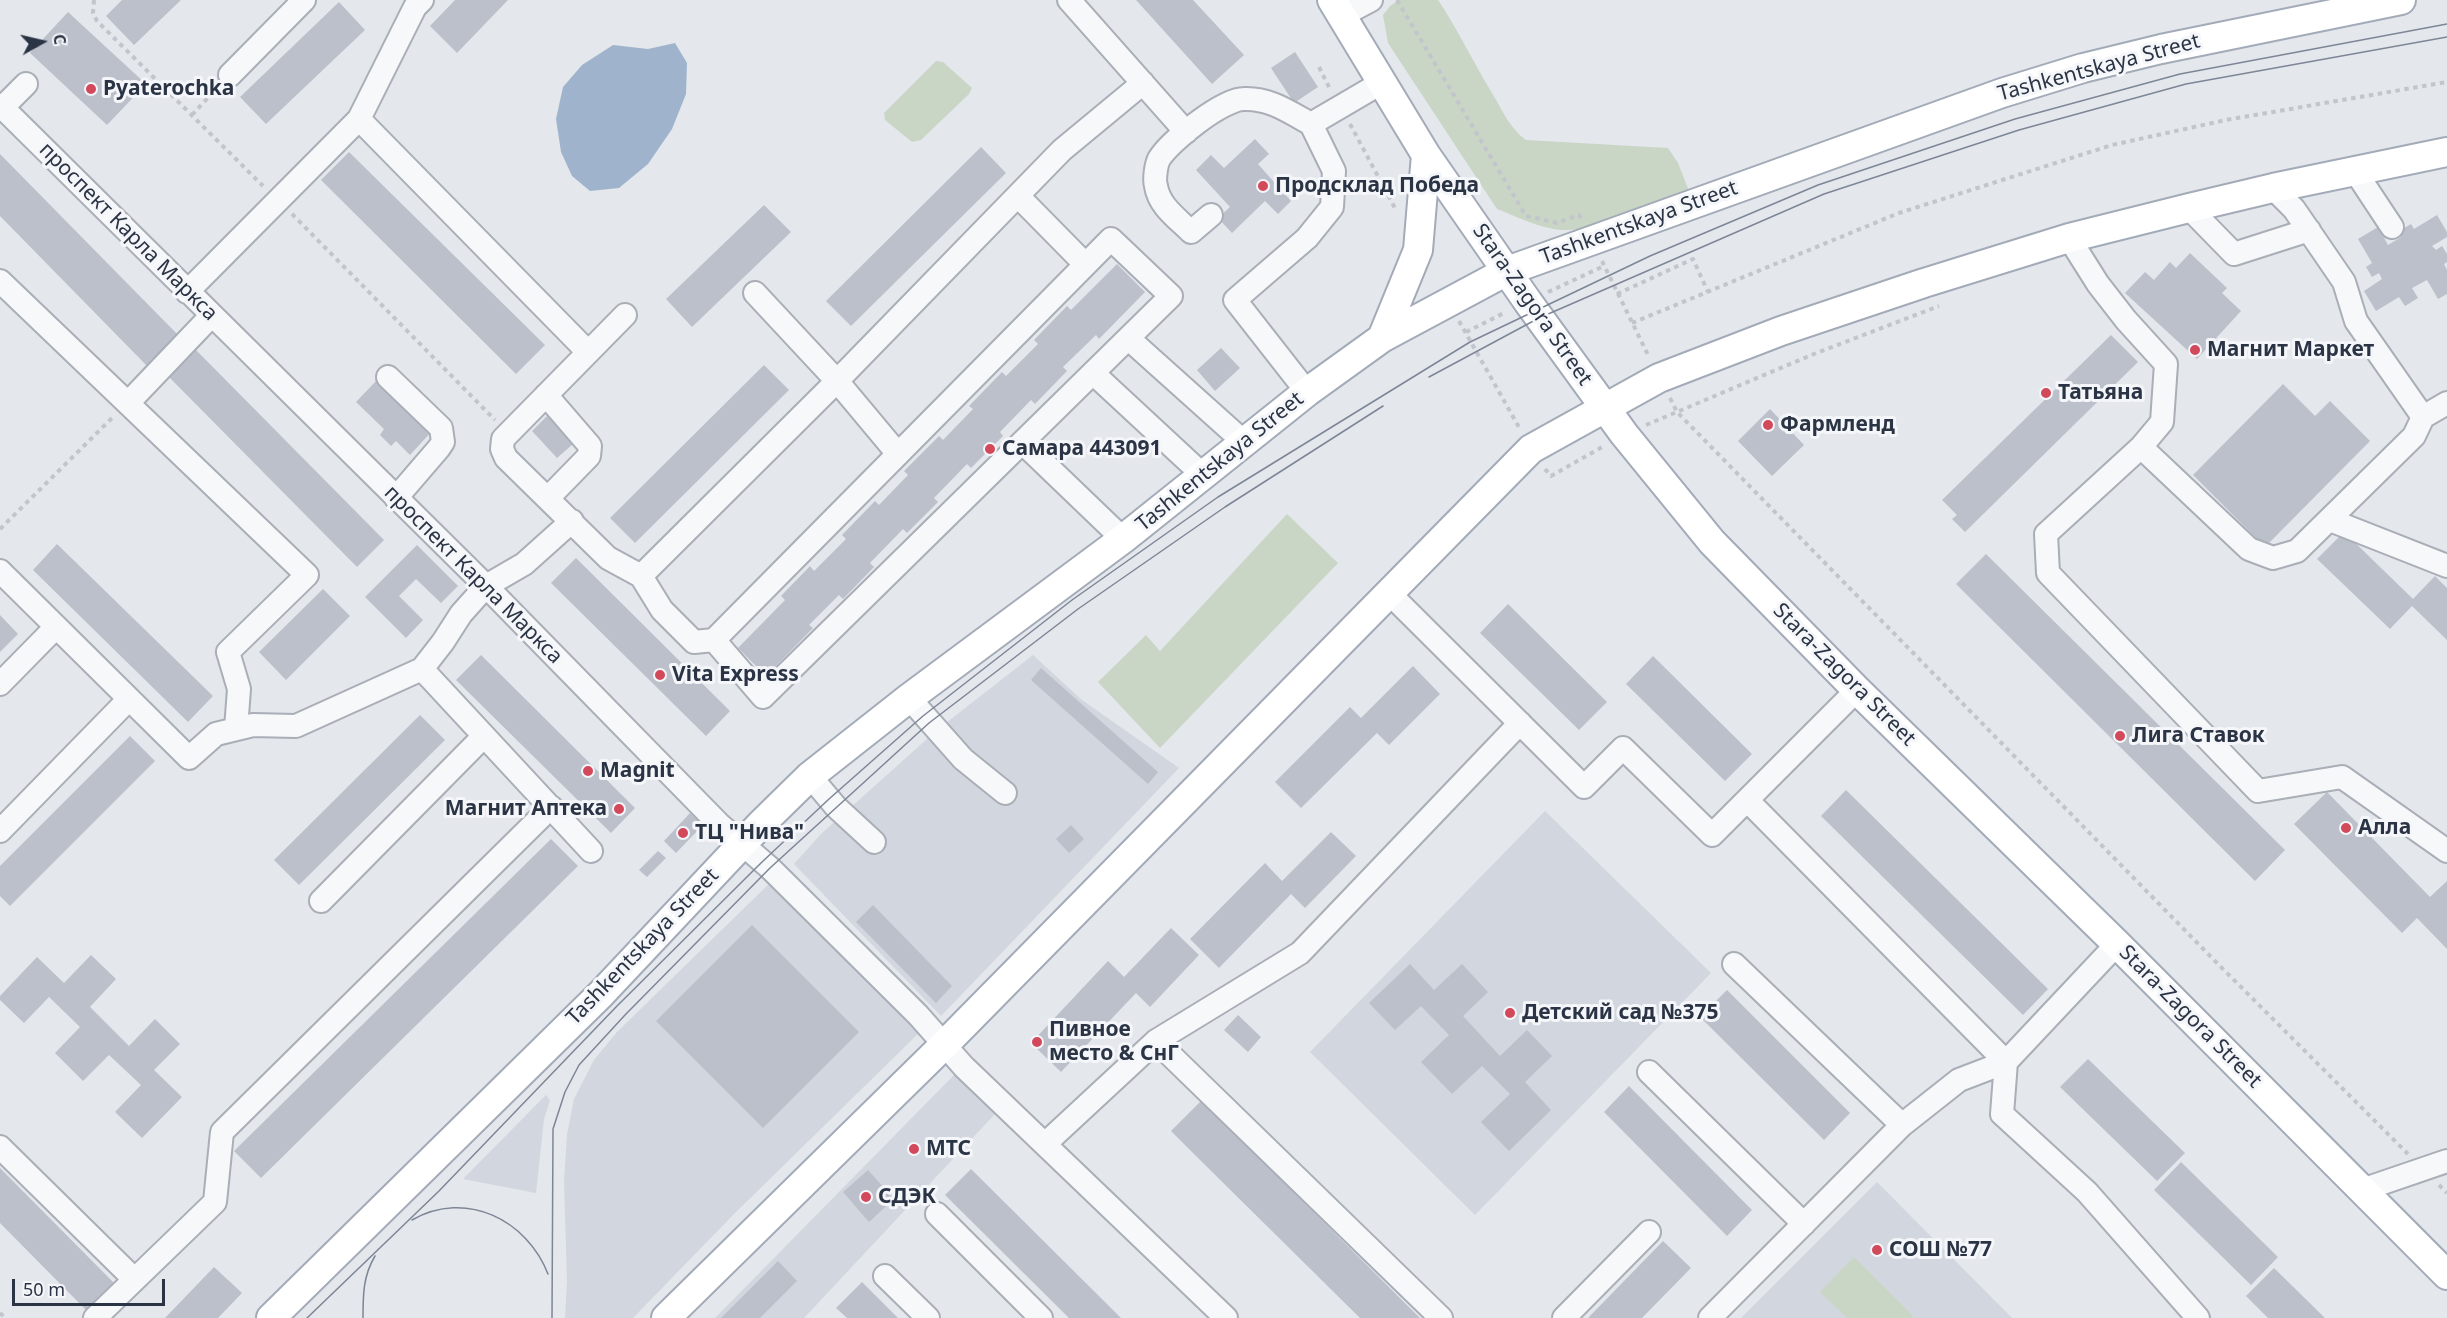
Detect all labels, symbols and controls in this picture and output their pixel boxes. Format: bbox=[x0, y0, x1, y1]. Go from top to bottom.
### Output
north arrow bbox=[12, 12, 72, 72]
street label: Tashkentskaya Street bbox=[1995, 29, 2203, 107]
text: С bbox=[48, 33, 71, 46]
place label: Pyaterochka bbox=[103, 76, 234, 102]
marker: Pyaterochka bbox=[84, 82, 98, 96]
street label: проспект Карла Маркса bbox=[34, 138, 222, 326]
place label: Продсклад Победа bbox=[1275, 173, 1479, 199]
street label: Tashkentskaya Street bbox=[1537, 176, 1741, 270]
marker: Продсклад Победа bbox=[1256, 179, 1270, 193]
street label: Stara-Zagora Street bbox=[1467, 219, 1597, 391]
place label: Магнит Маркет bbox=[2207, 337, 2374, 363]
marker: Магнит Маркет bbox=[2188, 343, 2202, 357]
place label: Татьяна bbox=[2058, 380, 2143, 406]
marker: Татьяна bbox=[2039, 386, 2053, 400]
street label: Tashkentskaya Street bbox=[1131, 387, 1309, 537]
place label: Фармленд bbox=[1780, 412, 1895, 438]
marker: Фармленд bbox=[1761, 418, 1775, 432]
place label: Самара 443091 bbox=[1002, 436, 1162, 462]
marker: Самара 443091 bbox=[983, 442, 997, 456]
street label: проспект Карла Маркса bbox=[379, 481, 567, 669]
street label: Stara-Zagora Street bbox=[1767, 598, 1921, 752]
place label: Vita Express bbox=[672, 662, 799, 688]
marker: Vita Express bbox=[653, 668, 667, 682]
place label: Лига Ставок bbox=[2132, 723, 2265, 749]
marker: Лига Ставок bbox=[2113, 729, 2127, 743]
place label: Magnit bbox=[600, 758, 675, 784]
marker: Magnit bbox=[581, 764, 595, 778]
place label: Магнит Аптека bbox=[445, 796, 607, 822]
marker: Магнит Аптека bbox=[612, 802, 626, 816]
place label: Алла bbox=[2358, 815, 2411, 841]
place label: ТЦ "Нива" bbox=[695, 820, 804, 846]
marker: Алла bbox=[2339, 821, 2353, 835]
marker: ТЦ "Нива" bbox=[676, 826, 690, 840]
street label: Tashkentskaya Street bbox=[562, 863, 724, 1031]
street label: Stara-Zagora Street bbox=[2113, 940, 2267, 1094]
place label: Детский сад №375 bbox=[1522, 1000, 1718, 1026]
marker: Детский сад №375 bbox=[1503, 1006, 1517, 1020]
place label: Пивное место & СнГ bbox=[1049, 1017, 1179, 1067]
marker: Пивное место & СнГ bbox=[1030, 1035, 1044, 1049]
place label: МТС bbox=[926, 1136, 971, 1162]
marker: МТС bbox=[907, 1142, 921, 1156]
place label: СДЭК bbox=[878, 1184, 936, 1210]
marker: СДЭК bbox=[859, 1190, 873, 1204]
place label: СОШ №77 bbox=[1889, 1237, 1992, 1263]
marker: СОШ №77 bbox=[1870, 1243, 1884, 1257]
scale bar bbox=[15, 1267, 168, 1305]
text: 50 m bbox=[23, 1277, 65, 1301]

